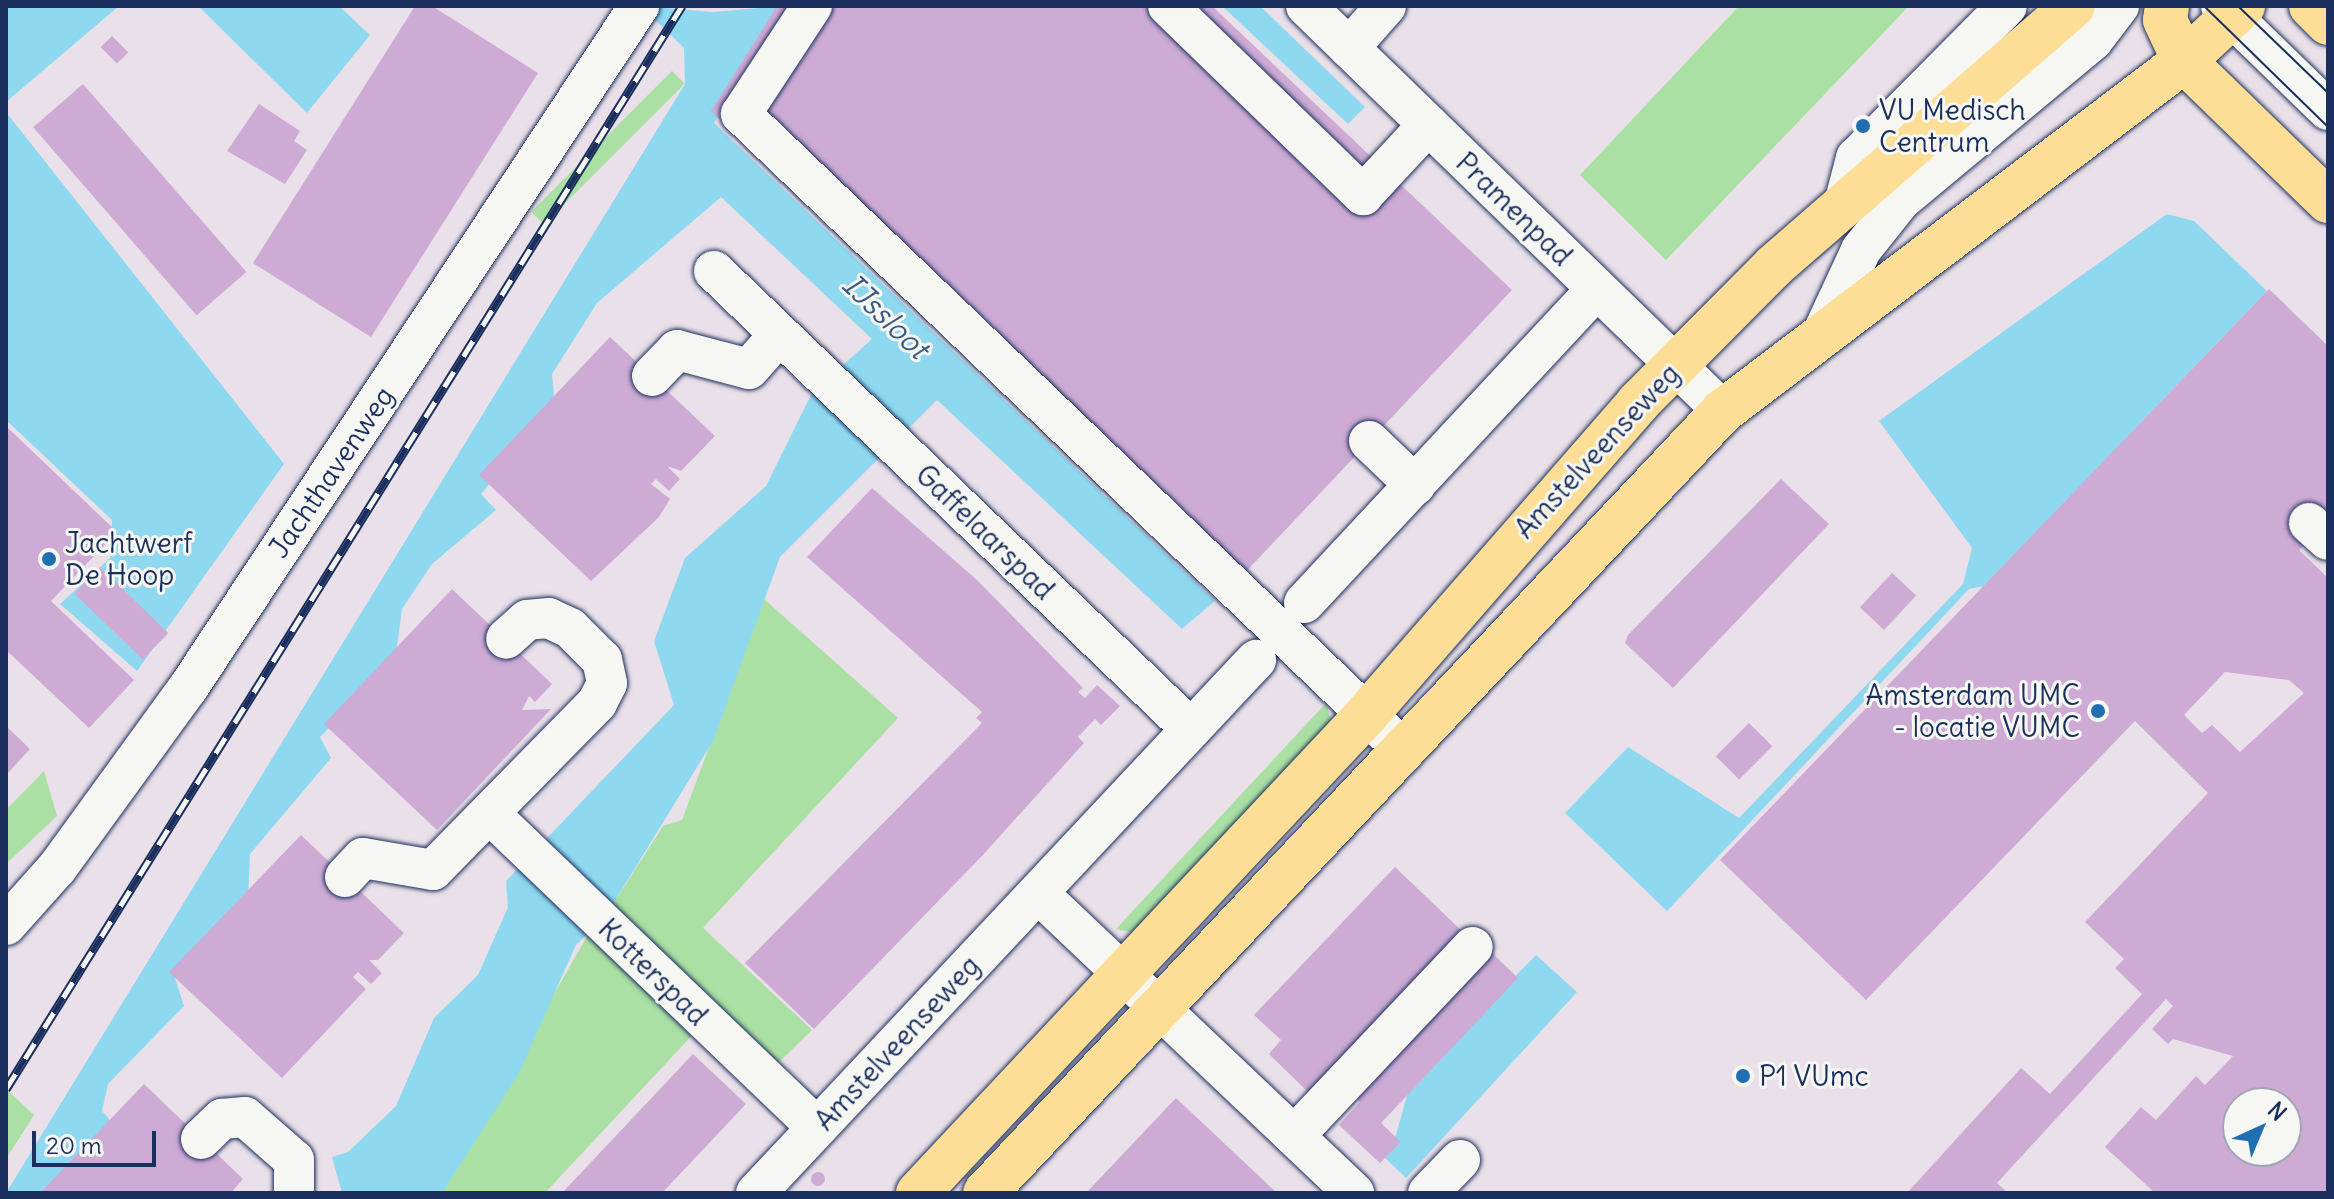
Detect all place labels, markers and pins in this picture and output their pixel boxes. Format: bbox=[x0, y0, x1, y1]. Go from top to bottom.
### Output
place label: VU Medisch Centrum bbox=[1879, 93, 2026, 159]
marker: VU Medisch Centrum bbox=[1854, 117, 1872, 135]
place label: Jachtwerf De Hoop bbox=[65, 526, 192, 592]
marker: Jachtwerf De Hoop bbox=[40, 550, 58, 568]
place label: Amsterdam UMC - locatie VUMC bbox=[1865, 678, 2080, 744]
marker: Amsterdam UMC - locatie VUMC bbox=[2087, 700, 2109, 722]
place label: P1 VUmc bbox=[1759, 1059, 1869, 1093]
marker: P1 VUmc bbox=[1734, 1067, 1752, 1085]

